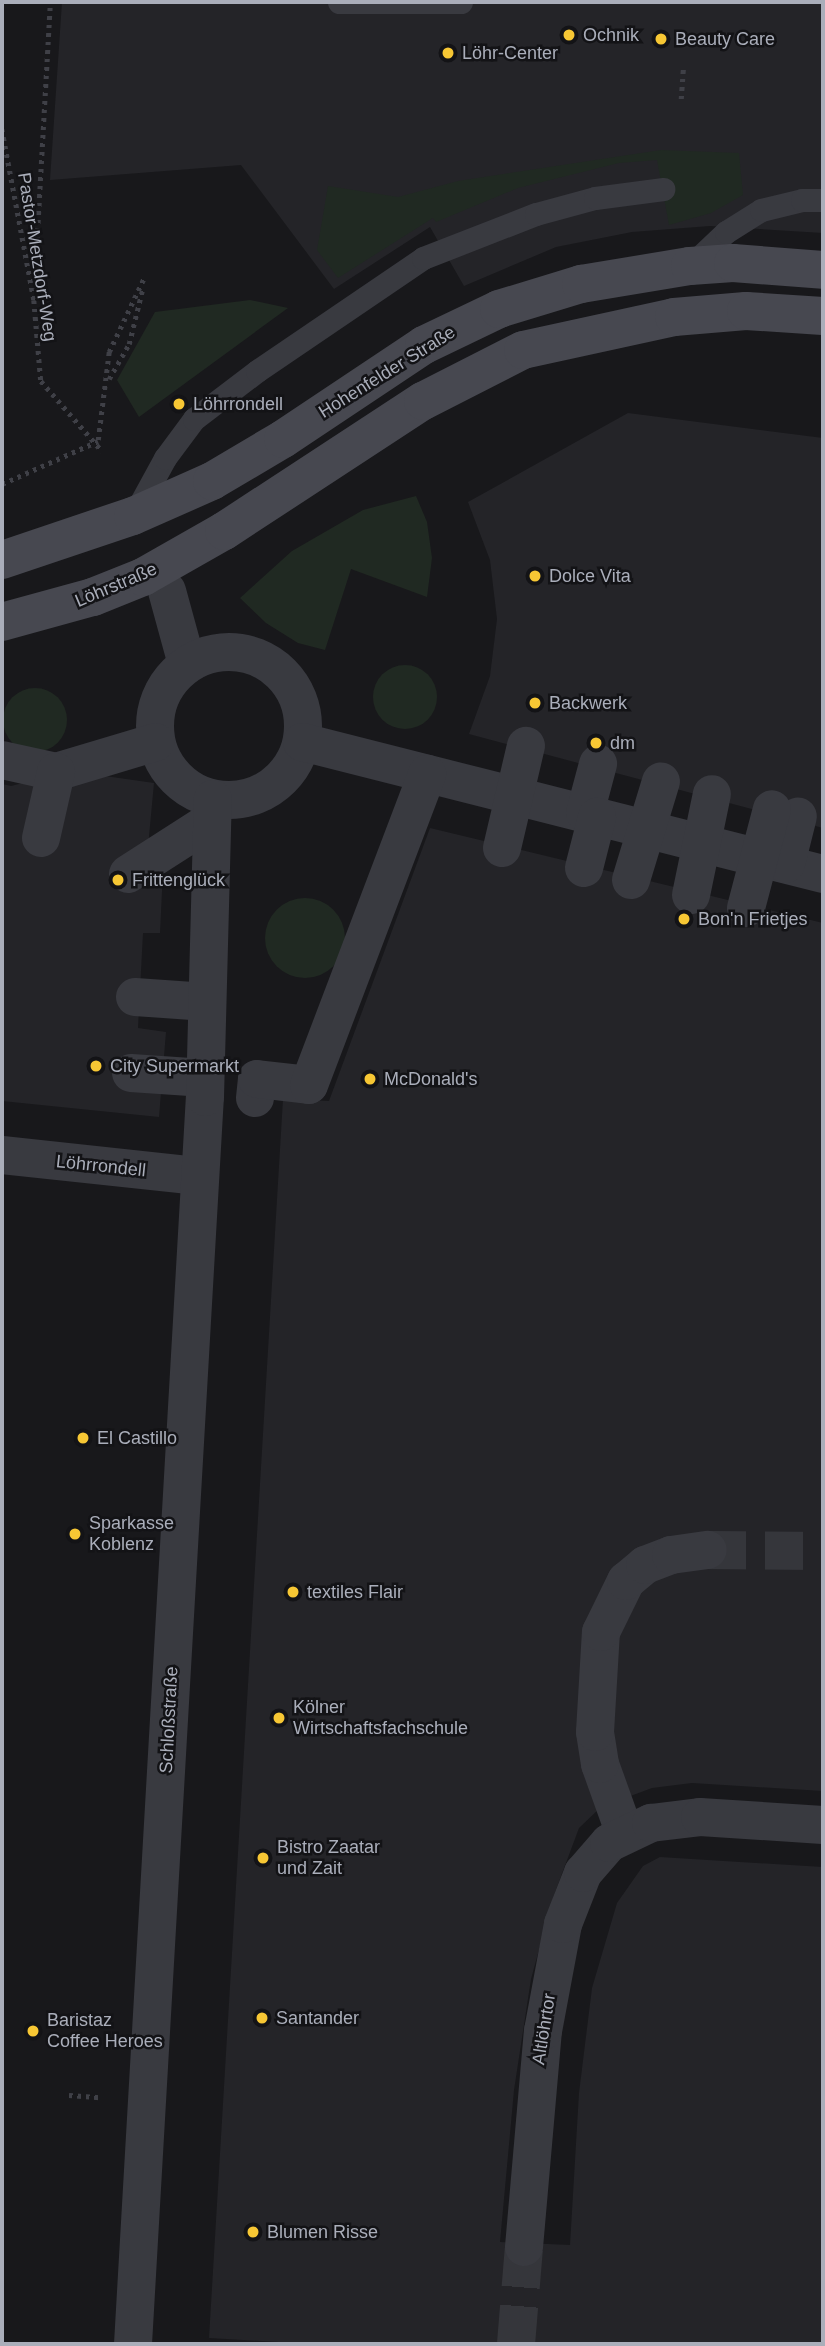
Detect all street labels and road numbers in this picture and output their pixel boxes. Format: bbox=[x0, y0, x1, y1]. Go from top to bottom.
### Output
street label: Pastor-Metzdorf-Weg bbox=[13, 171, 61, 343]
street label: Hohenfelder Straße bbox=[315, 321, 459, 423]
street label: Löhrstraße bbox=[72, 558, 160, 612]
street label: Löhrrondell bbox=[55, 1151, 147, 1181]
street label: Schloßstraße bbox=[155, 1666, 183, 1774]
street label: Altlöhrtor bbox=[528, 1992, 560, 2066]

